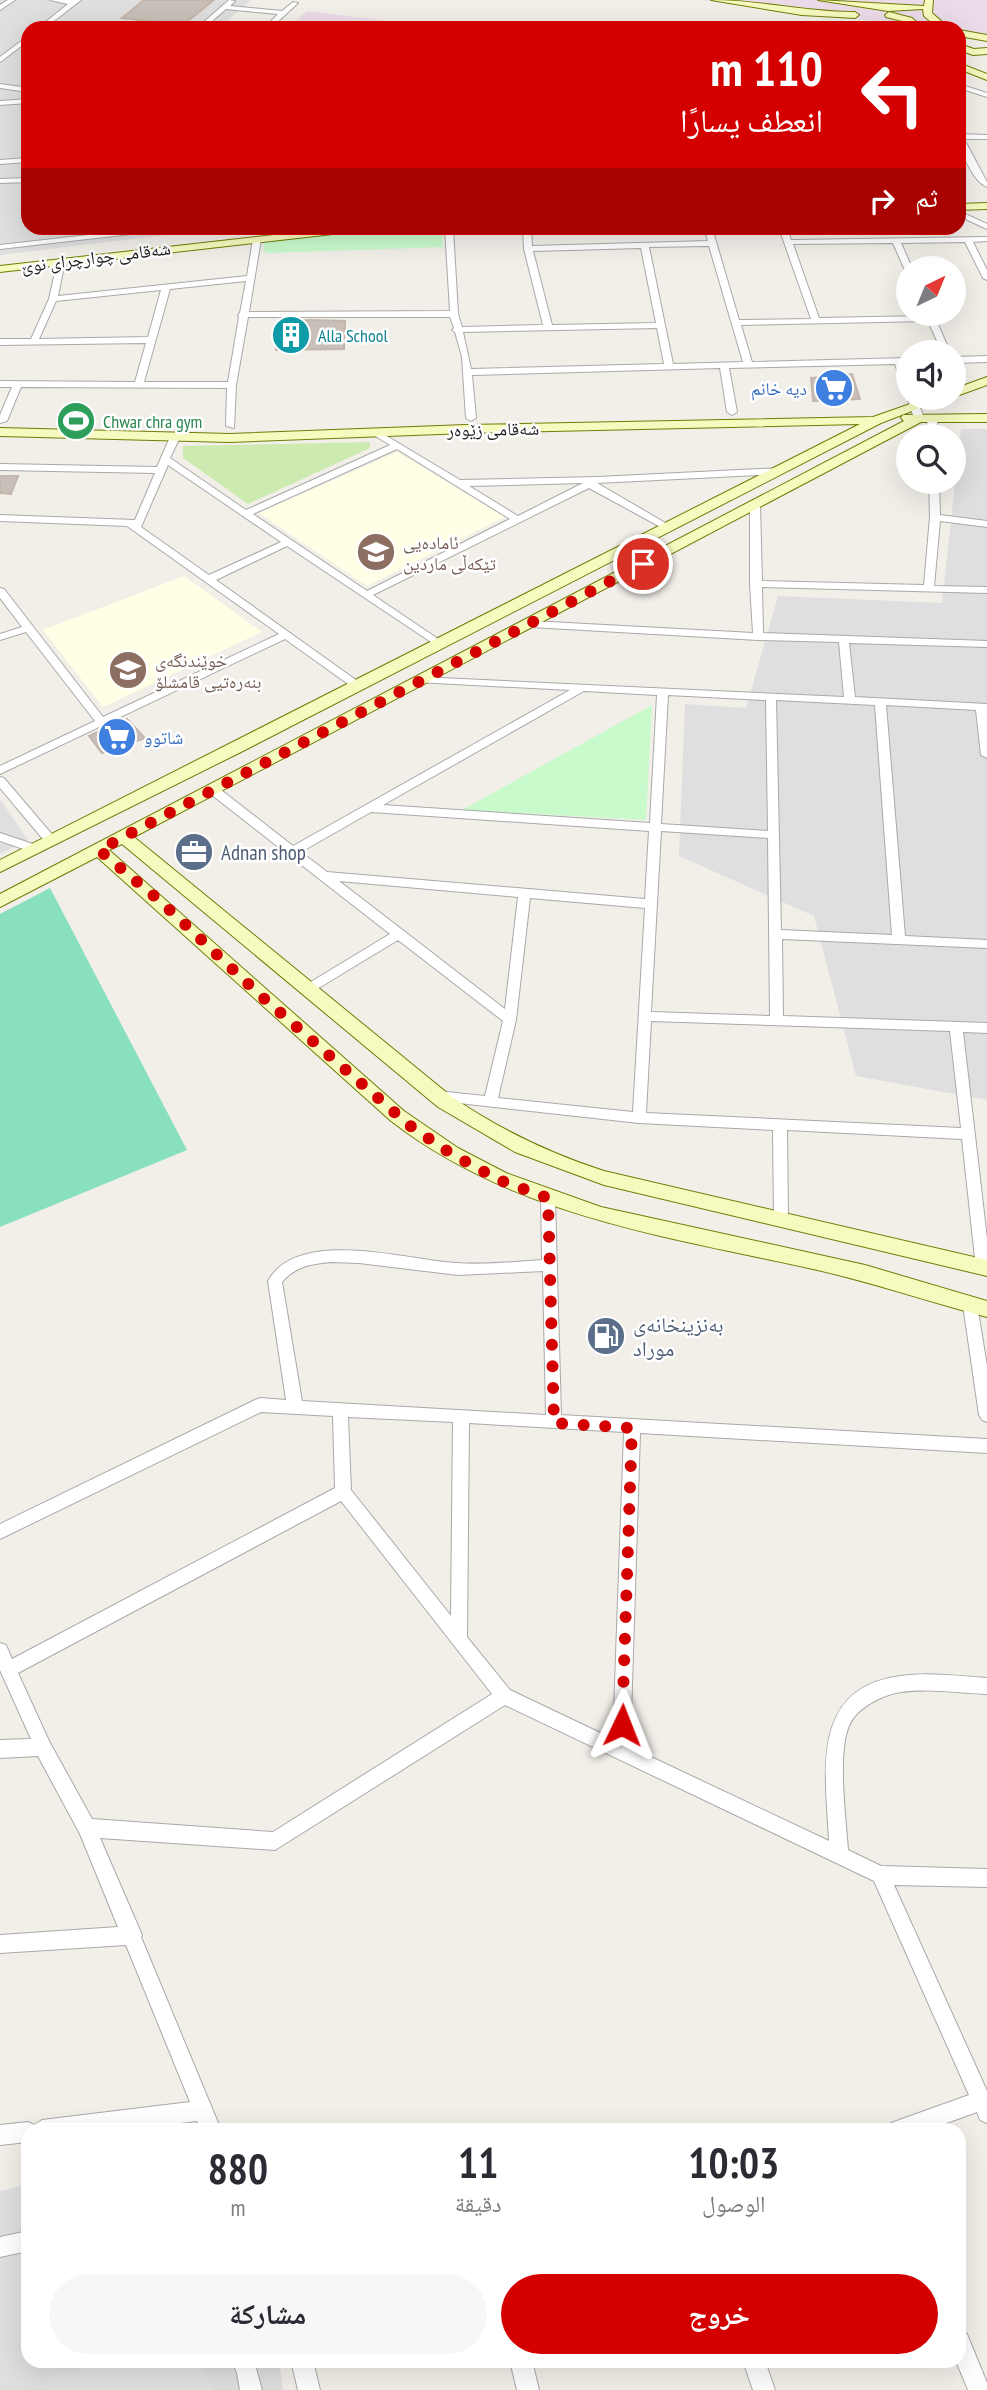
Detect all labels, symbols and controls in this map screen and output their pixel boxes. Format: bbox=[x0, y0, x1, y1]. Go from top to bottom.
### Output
text: 110 m bbox=[710, 36, 823, 100]
icon: left bbox=[847, 49, 938, 140]
text: انعطف يسارًا bbox=[680, 99, 823, 141]
text: ثم bbox=[915, 181, 938, 214]
icon: right bbox=[863, 182, 901, 220]
street label: شەقامی چوارچرای نوێ bbox=[20, 236, 172, 278]
north arrow bbox=[896, 256, 966, 326]
map controls bbox=[896, 256, 966, 494]
building icon: Alla School bbox=[270, 314, 312, 356]
place label: Alla School bbox=[318, 324, 389, 347]
button: sound bbox=[896, 340, 966, 410]
supermarket icon: دیە خانم bbox=[813, 367, 855, 409]
place label: دیە خانم bbox=[751, 377, 807, 401]
sports icon: Chwar chra gym bbox=[55, 400, 97, 442]
place label: Chwar chra gym bbox=[103, 410, 202, 433]
street label: شەقامی زێوەر bbox=[446, 417, 539, 441]
button: search bbox=[896, 424, 966, 494]
school or university icon: ئامادەیی تێکەڵی ماردین bbox=[355, 531, 397, 573]
place label: ئامادەیی تێکەڵی ماردین bbox=[403, 531, 496, 575]
pin bbox=[613, 534, 673, 594]
icon: arrive bbox=[624, 545, 662, 583]
school or university icon: خوێندنگەی بنەرەتیی قامشلۆ bbox=[107, 649, 149, 691]
place label: خوێندنگەی بنەرەتیی قامشلۆ bbox=[155, 649, 262, 693]
supermarket icon: شاتوو bbox=[96, 716, 138, 758]
place label: شاتوو bbox=[144, 726, 183, 749]
office icon: Adnan shop bbox=[173, 831, 215, 873]
place label: Adnan shop bbox=[221, 839, 306, 866]
place label: بەنزینخانەی موراد bbox=[633, 1311, 723, 1362]
fuel station icon: بەنزینخانەی موراد bbox=[585, 1315, 627, 1357]
position arrow bbox=[585, 1688, 659, 1762]
text: 11 bbox=[458, 2135, 498, 2190]
text: 10:03 bbox=[688, 2135, 779, 2190]
text: 880 bbox=[208, 2141, 268, 2196]
text: دقيقة bbox=[455, 2189, 502, 2218]
text: الوصول bbox=[702, 2189, 766, 2218]
text: m bbox=[230, 2193, 245, 2222]
button: مشاركة bbox=[49, 2274, 487, 2354]
button: خروج bbox=[501, 2274, 938, 2354]

